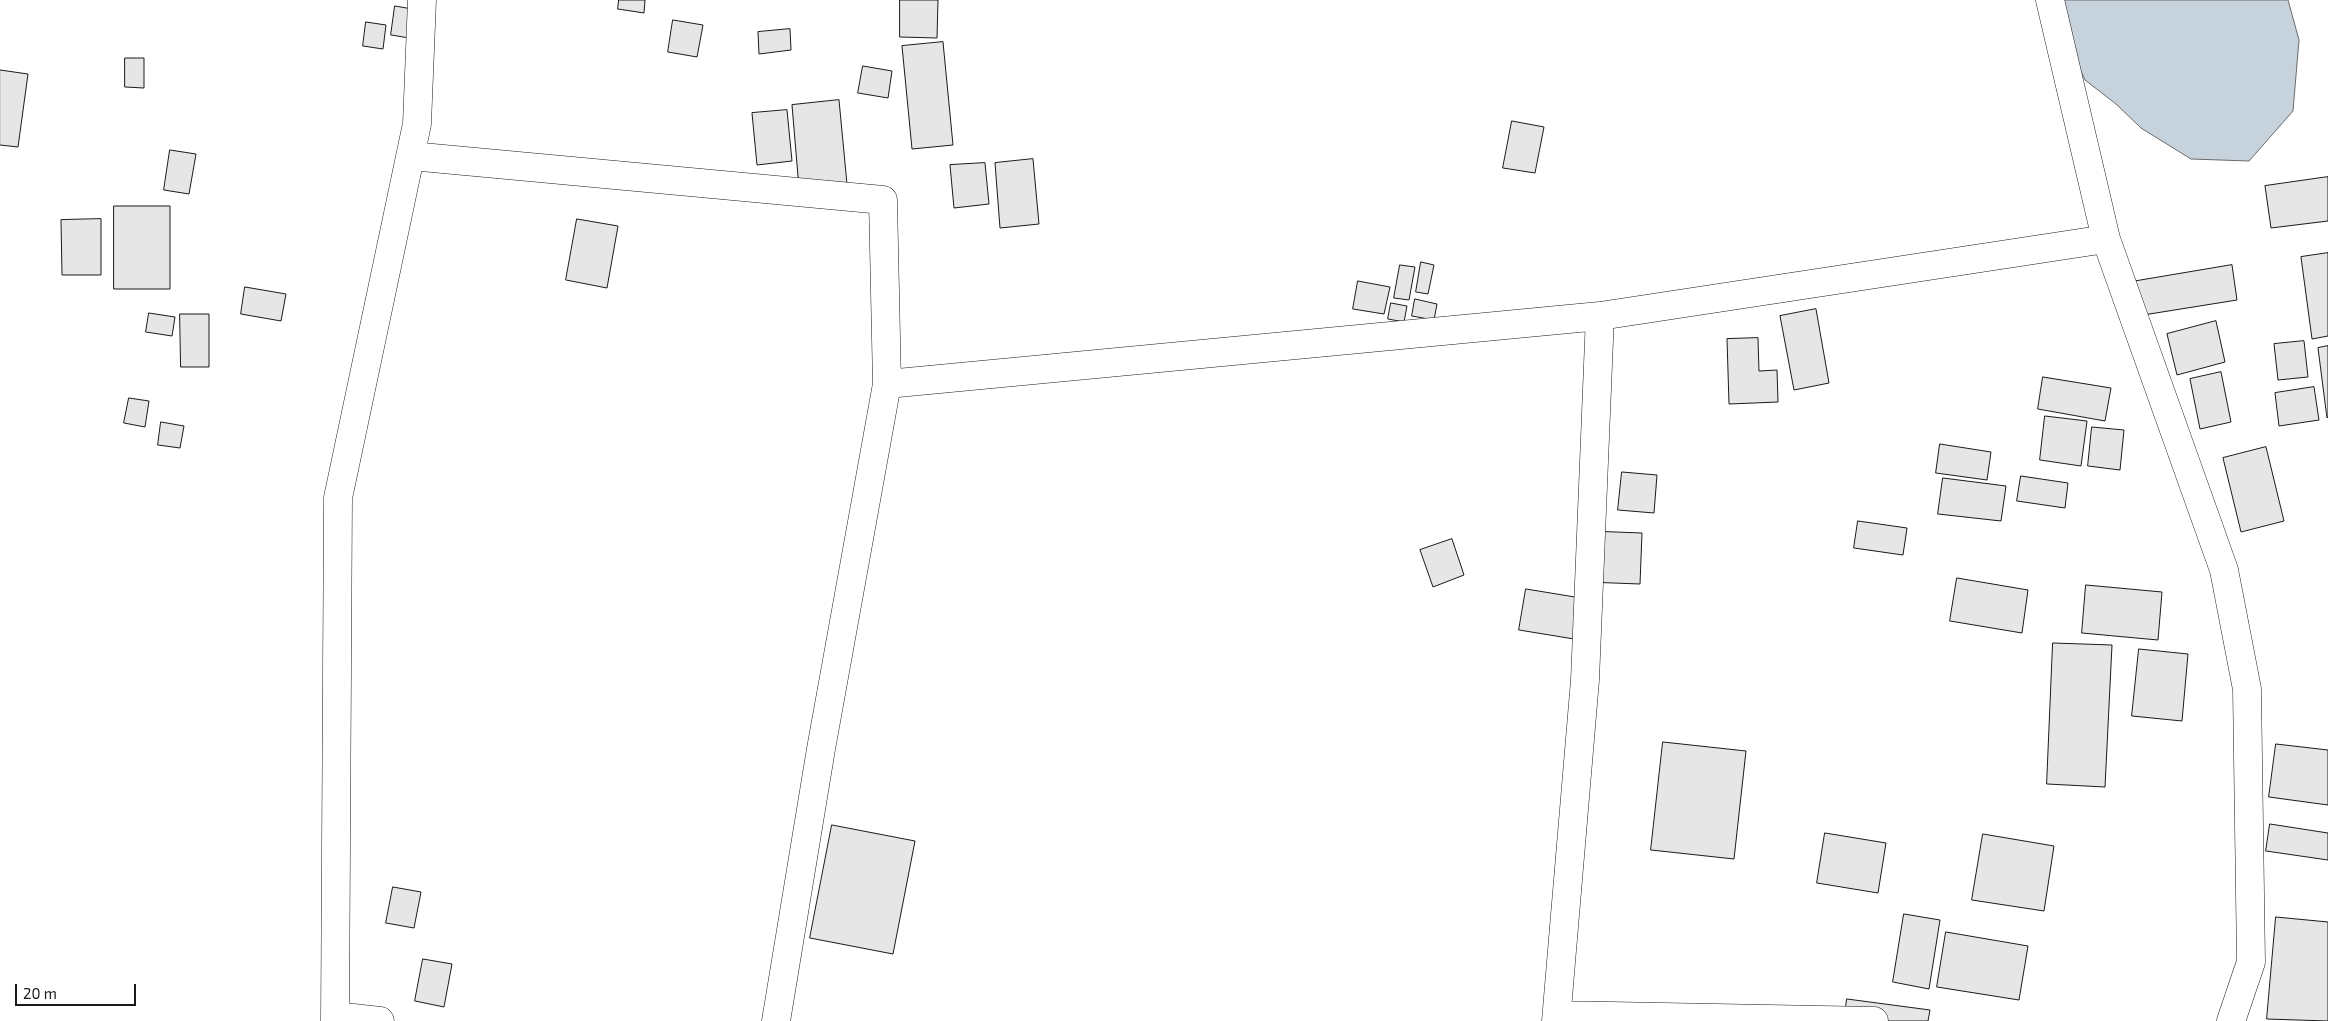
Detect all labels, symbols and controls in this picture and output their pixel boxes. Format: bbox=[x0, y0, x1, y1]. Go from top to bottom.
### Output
scale bar bbox=[18, 974, 139, 1006]
text: 20 m bbox=[23, 984, 57, 1002]

